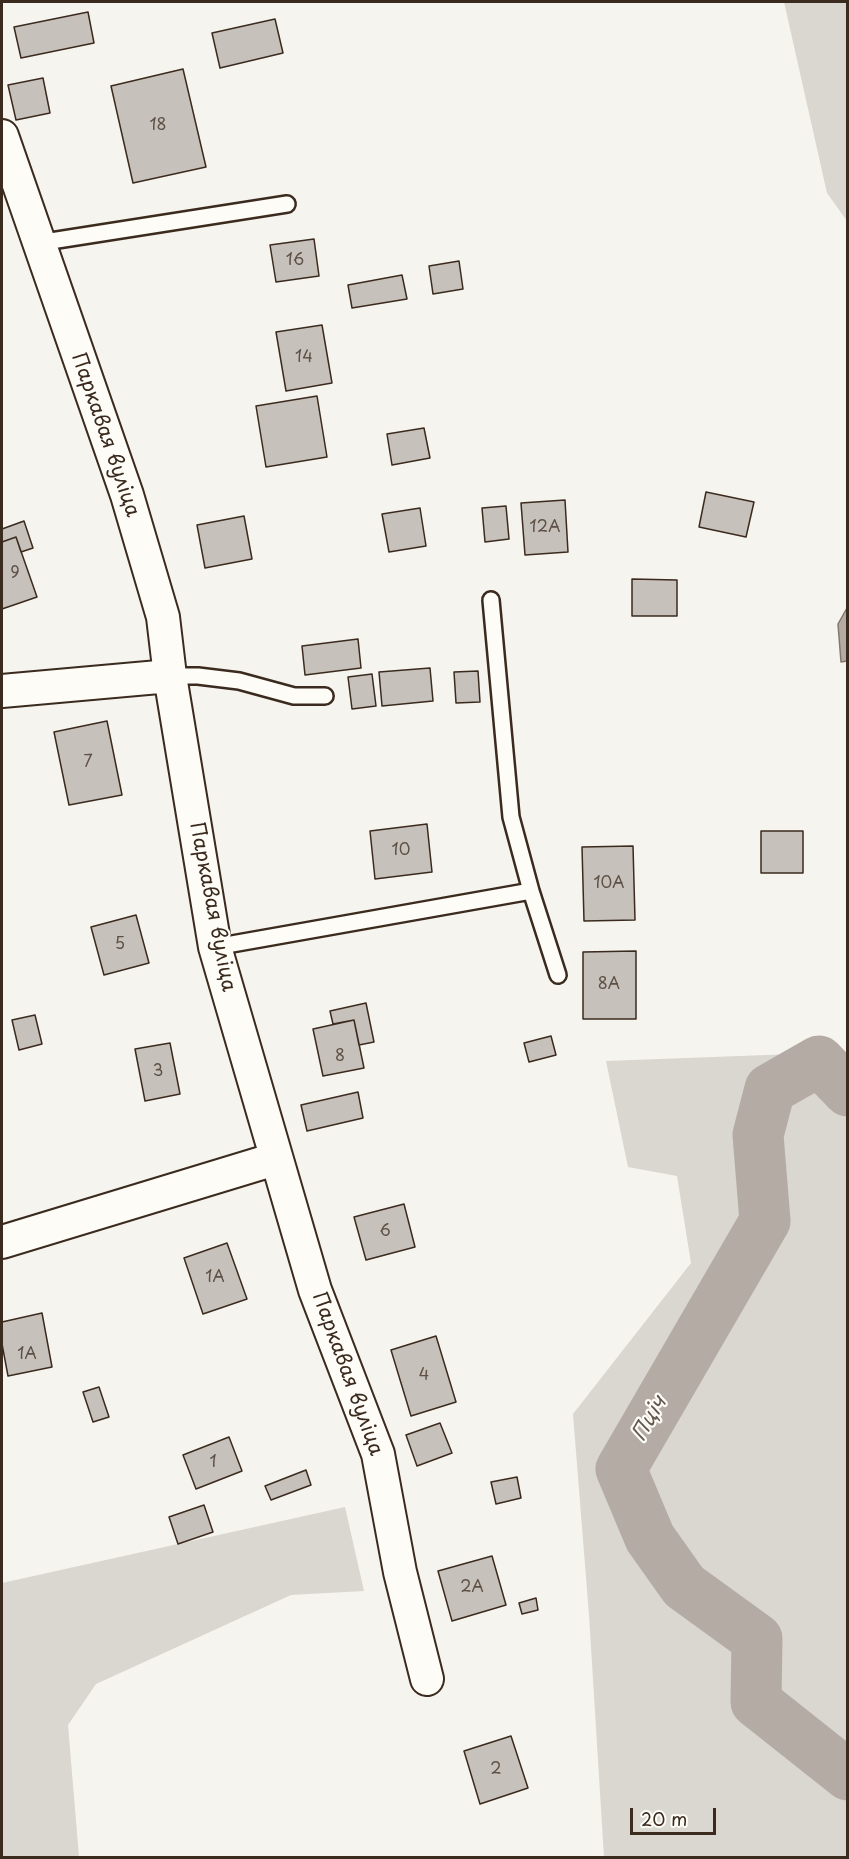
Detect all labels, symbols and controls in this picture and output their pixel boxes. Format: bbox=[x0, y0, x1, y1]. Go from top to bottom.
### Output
house number: 18 bbox=[149, 116, 167, 136]
house number: 16 bbox=[286, 251, 304, 271]
house number: 14 bbox=[295, 348, 313, 368]
street label: Паркавая вуліца bbox=[66, 350, 144, 520]
house number: 12А bbox=[530, 518, 560, 538]
house number: 9 bbox=[10, 564, 20, 584]
house number: 7 bbox=[83, 753, 93, 773]
street label: Паркавая вуліца bbox=[184, 820, 240, 994]
house number: 10 bbox=[392, 841, 410, 861]
house number: 10А bbox=[593, 874, 625, 894]
house number: 5 bbox=[115, 935, 125, 955]
house number: 8А bbox=[598, 975, 620, 995]
house number: 8 bbox=[335, 1047, 345, 1067]
house number: 3 bbox=[153, 1062, 163, 1082]
house number: 6 bbox=[379, 1222, 391, 1242]
house number: 1А bbox=[205, 1268, 225, 1288]
street label: Паркавая вуліца bbox=[306, 1289, 388, 1459]
house number: 1А bbox=[17, 1345, 37, 1365]
house number: 4 bbox=[419, 1366, 429, 1386]
water label: Пціч bbox=[627, 1392, 673, 1446]
house number: 1 bbox=[209, 1453, 217, 1473]
house number: 2А bbox=[460, 1578, 484, 1598]
house number: 2 bbox=[490, 1760, 502, 1780]
scale bar bbox=[633, 1796, 718, 1834]
text: 20 m bbox=[641, 1805, 687, 1832]

